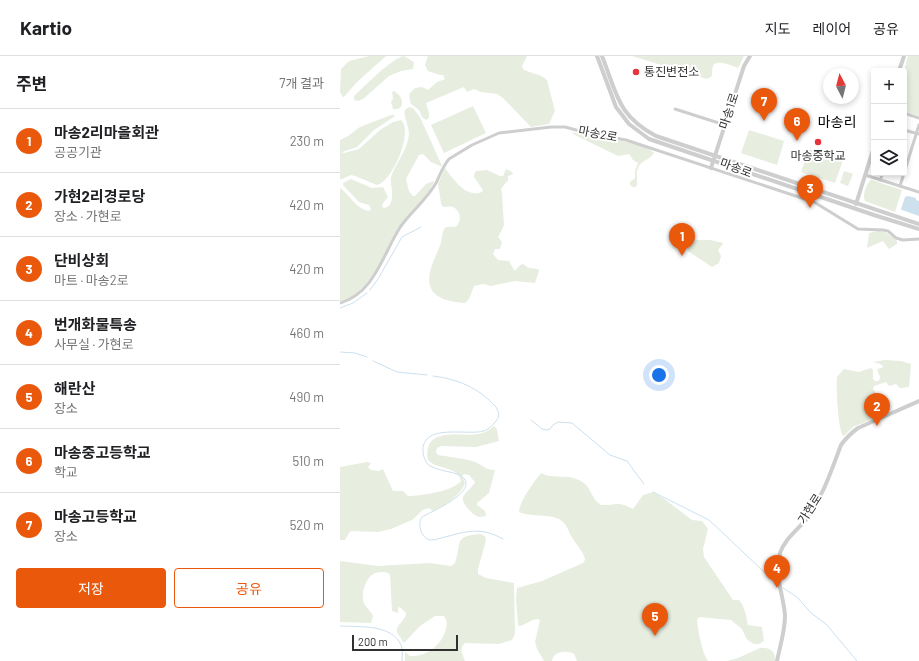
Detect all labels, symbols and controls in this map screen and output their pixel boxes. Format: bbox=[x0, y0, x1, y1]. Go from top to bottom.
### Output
text: Kartio bbox=[20, 16, 72, 39]
text: 지도 bbox=[765, 20, 791, 37]
text: 레이어 bbox=[813, 20, 851, 37]
text: 공유 bbox=[873, 20, 899, 37]
place label: 통진변전소 bbox=[644, 64, 699, 78]
marker: 통진변전소 bbox=[631, 67, 641, 77]
north arrow bbox=[823, 68, 859, 104]
map controls bbox=[871, 68, 907, 176]
button: + bbox=[871, 68, 907, 104]
text: 주변 bbox=[16, 73, 47, 93]
text: 7개 결과 bbox=[279, 75, 324, 91]
pin: 7 bbox=[751, 88, 777, 121]
street label: 마송1로 bbox=[716, 91, 740, 131]
button: − bbox=[871, 104, 907, 140]
pin: 6 bbox=[784, 108, 810, 141]
district label: 마송리 bbox=[818, 113, 856, 130]
street label: 마송2로 bbox=[577, 122, 619, 144]
text: 마송2리마을회관 bbox=[54, 123, 159, 141]
text: 1 bbox=[27, 133, 31, 149]
text: 230 m bbox=[290, 133, 324, 149]
marker: 마송중학교 bbox=[813, 137, 823, 147]
button: layers bbox=[871, 140, 907, 176]
text: 공공기관 bbox=[54, 144, 102, 160]
place label: 마송중학교 bbox=[790, 148, 846, 162]
street label: 마송로 bbox=[718, 155, 754, 179]
pin: 3 bbox=[797, 175, 823, 208]
text: 가현2리경로당 bbox=[54, 187, 145, 205]
text: 2 bbox=[25, 197, 33, 213]
text: 420 m bbox=[289, 197, 324, 213]
text: 장소 · 가현로 bbox=[54, 208, 122, 224]
pin: 1 bbox=[669, 223, 695, 256]
text: 단비상회 bbox=[54, 251, 109, 269]
text: 3 bbox=[25, 261, 33, 277]
text: 420 m bbox=[289, 261, 324, 277]
text: 마트 · 마송2로 bbox=[54, 272, 129, 288]
text: 번개화물특송 bbox=[54, 315, 137, 333]
text: 4 bbox=[25, 325, 33, 341]
text: 460 m bbox=[289, 325, 324, 341]
text: 사무실 · 가현로 bbox=[54, 336, 134, 352]
your location bbox=[649, 365, 669, 385]
text: 해란산 bbox=[54, 379, 95, 397]
text: 5 bbox=[25, 389, 33, 405]
text: 490 m bbox=[289, 389, 324, 405]
pin: 2 bbox=[864, 393, 890, 426]
text: 장소 bbox=[54, 400, 78, 416]
text: 마송중고등학교 bbox=[54, 443, 151, 461]
text: 6 bbox=[26, 453, 32, 469]
text: 510 m bbox=[292, 453, 324, 469]
text: 학교 bbox=[54, 464, 78, 480]
street label: 가현로 bbox=[794, 491, 824, 526]
text: 마송고등학교 bbox=[54, 507, 137, 525]
text: 7 bbox=[26, 517, 32, 533]
text: 520 m bbox=[290, 517, 324, 533]
text: 장소 bbox=[54, 528, 78, 544]
pin: 4 bbox=[764, 555, 790, 588]
button: 저장 bbox=[16, 568, 166, 608]
button: 공유 bbox=[174, 568, 324, 608]
pin: 5 bbox=[642, 603, 668, 636]
scale bar bbox=[352, 633, 458, 652]
text: 200 m bbox=[358, 635, 388, 648]

